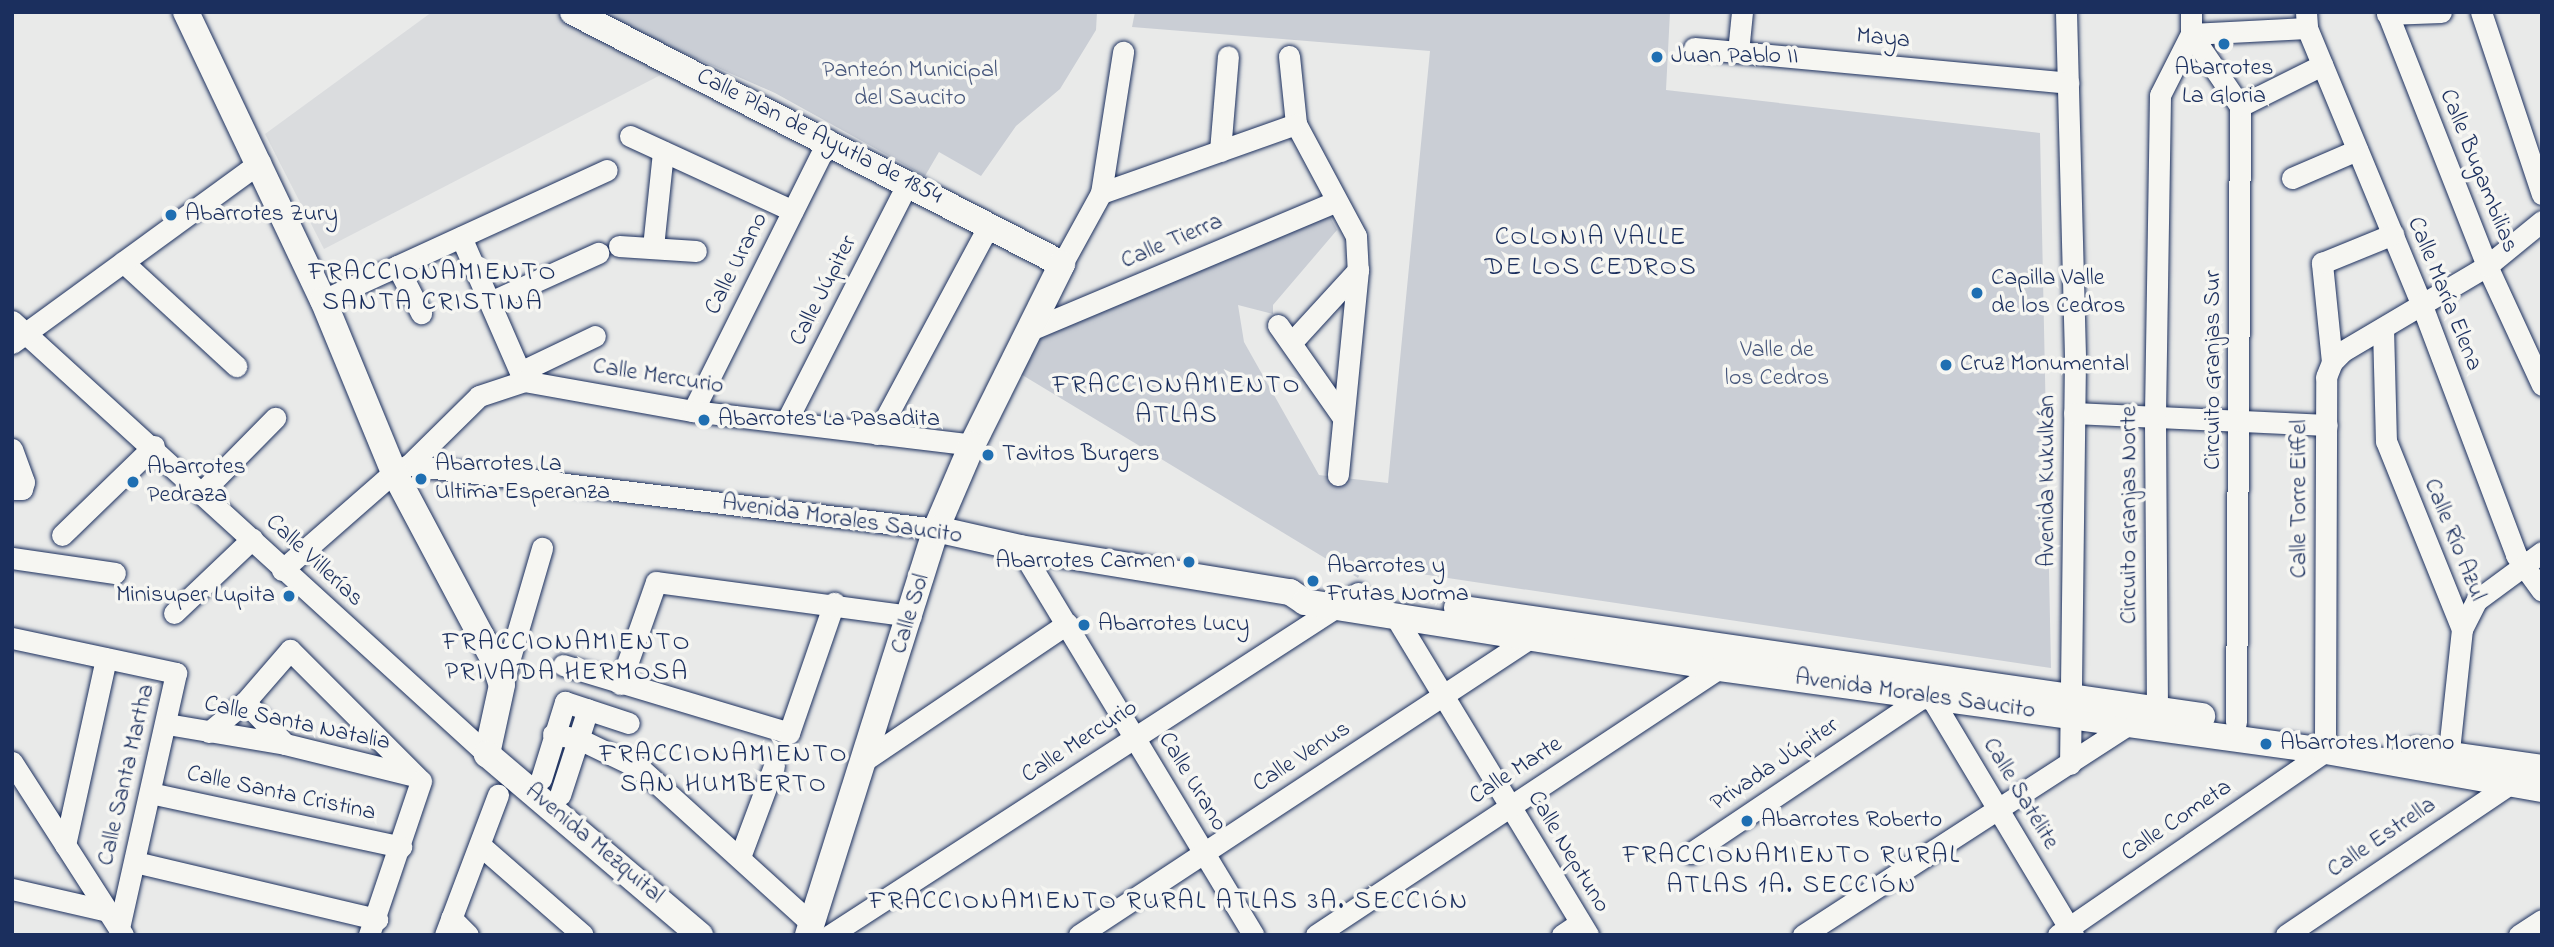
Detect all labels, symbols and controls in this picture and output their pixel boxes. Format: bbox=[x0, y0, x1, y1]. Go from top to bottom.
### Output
street label: Maya bbox=[1855, 22, 1911, 56]
marker: Abarrotes La Gloria bbox=[2216, 36, 2232, 52]
place label: Juan Pablo II bbox=[1671, 43, 1798, 71]
marker: Juan Pablo II bbox=[1649, 49, 1665, 65]
place label: Abarrotes La Gloria bbox=[2175, 55, 2273, 111]
park label: Panteón Municipal del Saucito bbox=[822, 57, 998, 113]
street label: Calle Plan de Ayutla de 1854 bbox=[691, 62, 947, 212]
street label: Calle Bugambilias bbox=[2432, 85, 2524, 257]
place label: Abarrotes Zury bbox=[185, 201, 338, 229]
marker: Abarrotes Zury bbox=[163, 207, 179, 223]
street label: Calle Urano bbox=[699, 208, 775, 320]
street label: Calle Tierra bbox=[1117, 208, 1227, 276]
street label: Calle María Elena bbox=[2400, 213, 2488, 375]
district label: COLONIA VALLE DE LOS CEDROS bbox=[1486, 223, 1696, 284]
street label: Calle Júpiter bbox=[784, 231, 864, 351]
district label: FRACCIONAMIENTO SANTA CRISTINA bbox=[310, 258, 556, 320]
place label: Capilla Valle de los Cedros bbox=[1991, 265, 2126, 321]
street label: Circuito Granjas Sur bbox=[2200, 270, 2228, 470]
marker: Capilla Valle de los Cedros bbox=[1969, 285, 1985, 301]
park label: Valle de los Cedros bbox=[1725, 337, 1829, 393]
place label: Cruz Monumental bbox=[1960, 351, 2129, 379]
street label: Calle Mercurio bbox=[590, 352, 726, 402]
marker: Cruz Monumental bbox=[1938, 357, 1954, 373]
district label: FRACCIONAMIENTO ATLAS bbox=[1054, 371, 1300, 432]
street label: Avenida Kukulkán bbox=[2034, 395, 2062, 567]
place label: Abarrotes La Pasadita bbox=[718, 406, 940, 434]
street label: Circuito Granjas Norte bbox=[2116, 406, 2144, 624]
marker: Abarrotes La Pasadita bbox=[696, 412, 712, 428]
street label: Calle Torre Eiffel bbox=[2286, 420, 2314, 578]
place label: Tavitos Burgers bbox=[1002, 441, 1160, 469]
marker: Tavitos Burgers bbox=[980, 447, 996, 463]
place label: Abarrotes La Ultima Esperanza bbox=[435, 451, 610, 507]
place label: Abarrotes Pedraza bbox=[147, 454, 246, 510]
marker: Abarrotes La Ultima Esperanza bbox=[413, 471, 429, 487]
marker: Abarrotes Pedraza bbox=[125, 474, 141, 490]
street label: Calle Río Azul bbox=[2416, 475, 2492, 605]
street label: Avenida Morales Saucito bbox=[720, 489, 964, 551]
street label: Calle Villerías bbox=[259, 508, 369, 614]
place label: Abarrotes Carmen bbox=[995, 548, 1175, 576]
place label: Abarrotes y Frutas Norma bbox=[1327, 553, 1469, 609]
marker: Abarrotes Carmen bbox=[1181, 554, 1197, 570]
street label: Calle Sol bbox=[885, 571, 937, 657]
marker: Abarrotes y Frutas Norma bbox=[1305, 573, 1321, 589]
place label: Minisuper Lupita bbox=[116, 582, 275, 610]
marker: Minisuper Lupita bbox=[281, 588, 297, 604]
place label: Abarrotes Lucy bbox=[1098, 611, 1249, 639]
marker: Abarrotes Lucy bbox=[1076, 617, 1092, 633]
district label: FRACCIONAMIENTO PRIVADA HERMOSA bbox=[444, 628, 690, 690]
street label: Avenida Morales Saucito bbox=[1793, 664, 2037, 726]
street label: Calle Santa Martha bbox=[92, 681, 162, 869]
street label: Calle Santa Natalia bbox=[201, 690, 393, 758]
street label: Calle Mercurio bbox=[1017, 694, 1143, 790]
street label: Privada Júpiter bbox=[1706, 712, 1844, 818]
street label: Calle Venus bbox=[1248, 715, 1356, 799]
street label: Calle Urano bbox=[1151, 727, 1233, 837]
street label: Calle Marte bbox=[1464, 730, 1568, 812]
place label: Abarrotes Moreno bbox=[2280, 730, 2454, 758]
street label: Calle Satélite bbox=[1975, 733, 2065, 855]
marker: Abarrotes Moreno bbox=[2258, 736, 2274, 752]
district label: FRACCIONAMIENTO SAN HUMBERTO bbox=[601, 740, 847, 802]
street label: Calle Santa Cristina bbox=[184, 760, 378, 828]
street label: Calle Cometa bbox=[2116, 774, 2238, 868]
street label: Avenida Mezquital bbox=[519, 778, 669, 910]
street label: Calle Neptuno bbox=[1520, 786, 1616, 918]
street label: Calle Estrella bbox=[2322, 791, 2442, 885]
place label: Abarrotes Roberto bbox=[1761, 807, 1942, 835]
marker: Abarrotes Roberto bbox=[1739, 813, 1755, 829]
district label: FRACCIONAMIENTO RURAL ATLAS 1A. SECCIÓN bbox=[1625, 841, 1959, 903]
district label: FRACCIONAMIENTO RURAL ATLAS 3A. SECCIÓN bbox=[874, 887, 1464, 919]

